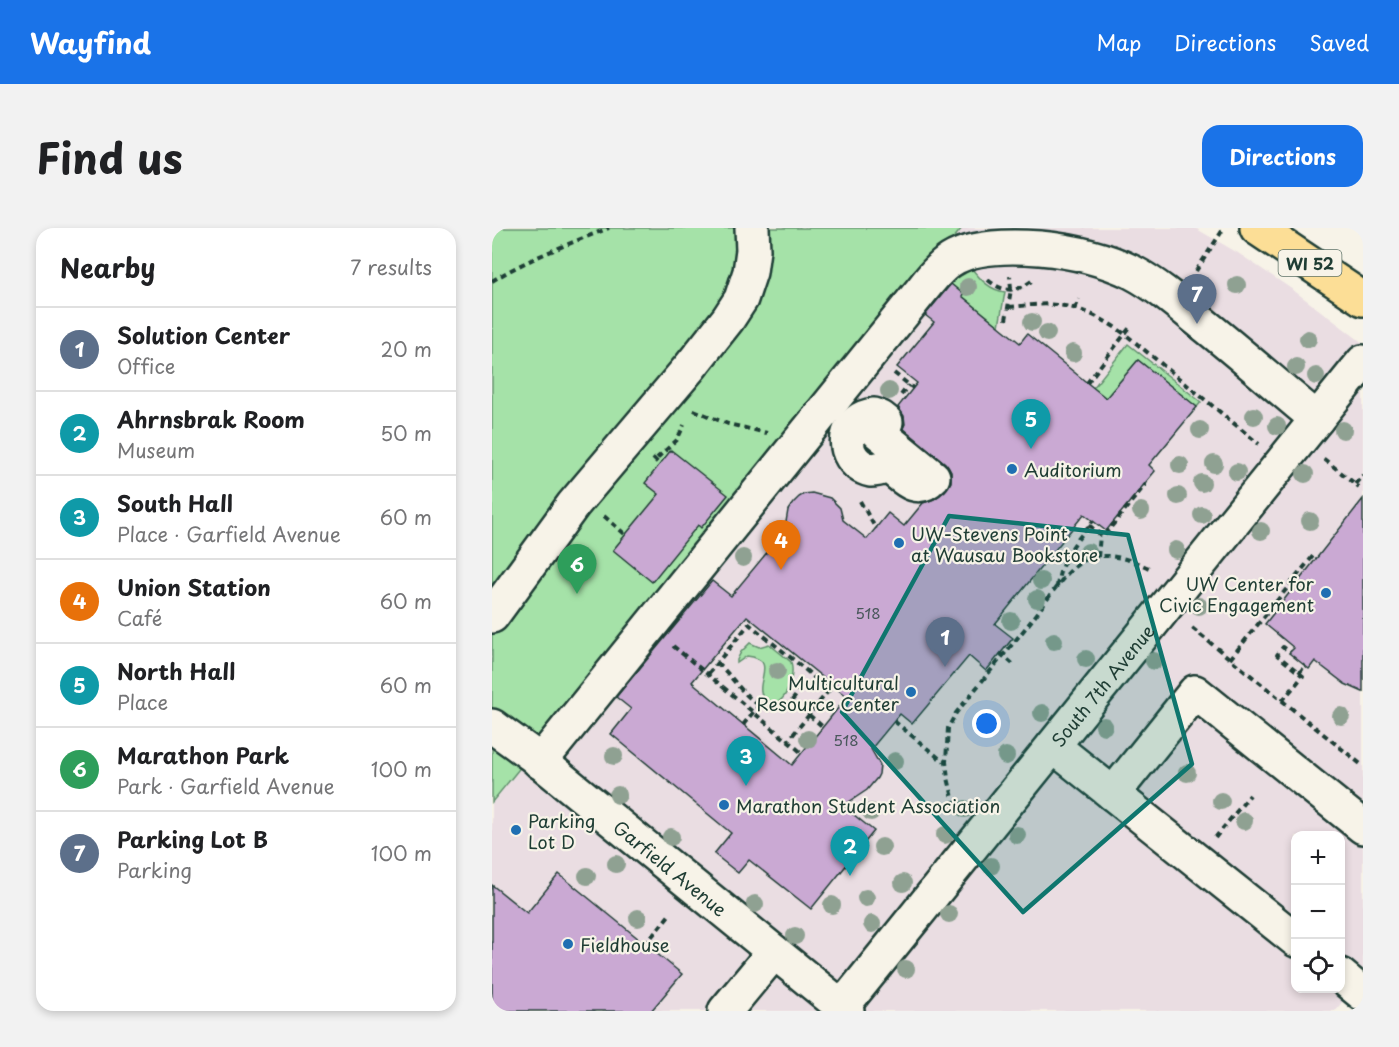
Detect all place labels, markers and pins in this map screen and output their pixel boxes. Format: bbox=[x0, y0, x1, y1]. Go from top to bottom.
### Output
pin: 7 bbox=[1178, 274, 1216, 324]
pin: 5 bbox=[1012, 400, 1050, 449]
place label: Auditorium bbox=[1024, 456, 1122, 483]
marker: Auditorium bbox=[1005, 462, 1019, 476]
pin: 4 bbox=[762, 520, 800, 570]
place label: UW-Stevens Point at Wausau Bookstore bbox=[911, 520, 1098, 568]
marker: UW-Stevens Point at Wausau Bookstore bbox=[892, 536, 906, 550]
pin: 6 bbox=[558, 544, 596, 594]
place label: UW Center for Civic Engagement bbox=[1159, 570, 1315, 618]
marker: UW Center for Civic Engagement bbox=[1319, 586, 1333, 600]
pin: 1 bbox=[926, 618, 964, 667]
place label: Multicultural Resource Center bbox=[757, 669, 900, 717]
marker: Multicultural Resource Center bbox=[904, 685, 918, 699]
pin: 3 bbox=[726, 736, 766, 786]
place label: Marathon Student Association bbox=[736, 792, 1000, 819]
marker: Marathon Student Association bbox=[717, 798, 731, 812]
place label: Parking Lot D bbox=[528, 807, 595, 855]
marker: Parking Lot D bbox=[509, 823, 523, 837]
pin: 2 bbox=[830, 826, 870, 876]
place label: Fieldhouse bbox=[580, 931, 670, 958]
marker: Fieldhouse bbox=[561, 937, 575, 951]

